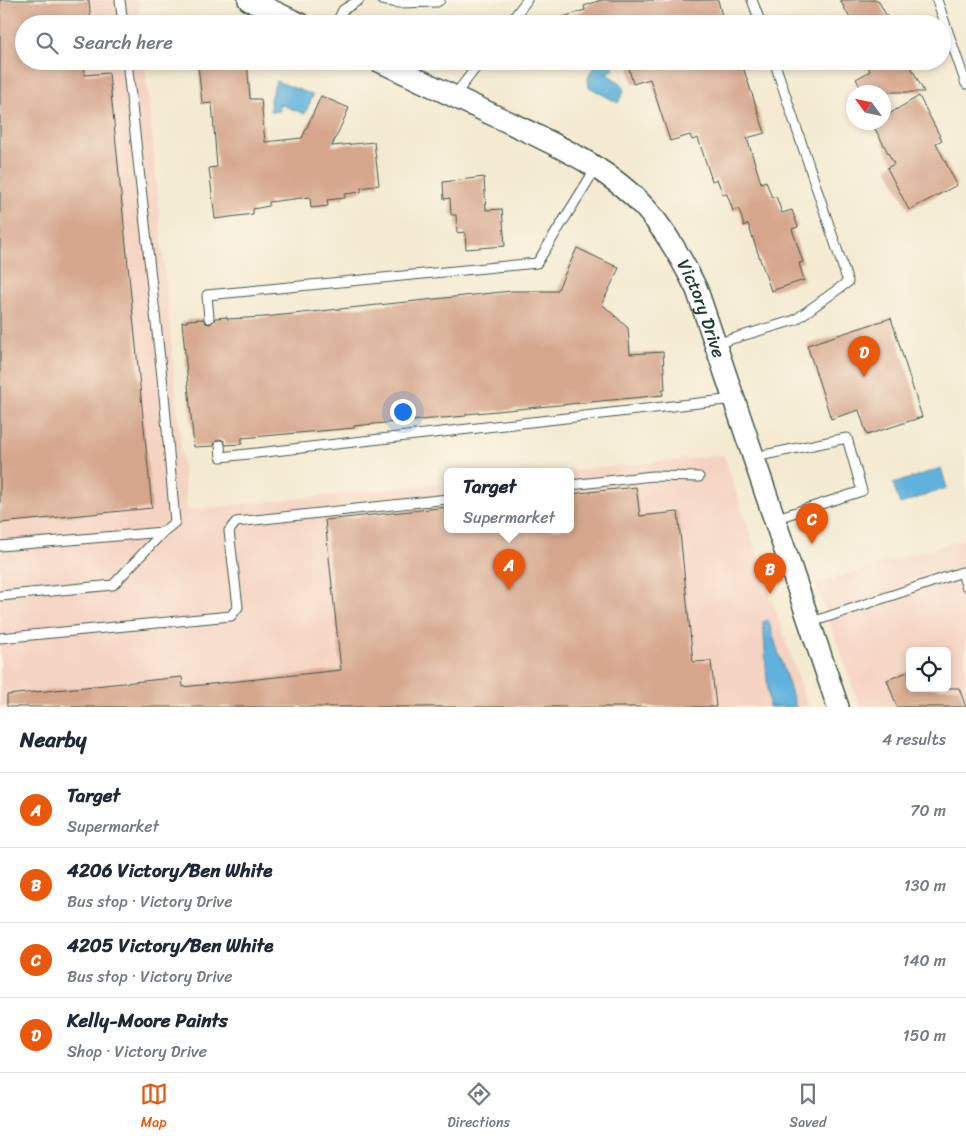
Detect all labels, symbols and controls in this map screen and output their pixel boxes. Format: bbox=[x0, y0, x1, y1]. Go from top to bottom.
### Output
search box bbox=[15, 15, 951, 70]
text: Search here bbox=[73, 26, 173, 59]
icon: search bbox=[33, 29, 61, 57]
north arrow bbox=[846, 85, 891, 130]
street label: Victory Drive bbox=[668, 253, 735, 362]
pin: D bbox=[848, 336, 880, 377]
your location bbox=[390, 399, 416, 425]
popup bbox=[444, 468, 574, 533]
text: Target bbox=[463, 470, 516, 503]
text: Supermarket bbox=[463, 503, 555, 532]
pin: C bbox=[796, 503, 828, 544]
pin: A bbox=[493, 549, 525, 590]
pin: B bbox=[754, 553, 786, 594]
map controls bbox=[906, 647, 951, 692]
button: locate bbox=[906, 647, 951, 692]
text: Nearby bbox=[20, 721, 86, 759]
text: 4 results bbox=[882, 725, 946, 754]
text: Target bbox=[67, 779, 120, 812]
text: A bbox=[31, 796, 41, 825]
text: 70 m bbox=[910, 796, 946, 825]
text: Supermarket bbox=[67, 812, 159, 841]
text: 4206 Victory/Ben White bbox=[67, 854, 272, 887]
text: B bbox=[31, 871, 41, 900]
text: 130 m bbox=[904, 871, 946, 900]
text: Bus stop · Victory Drive bbox=[67, 887, 232, 916]
text: 4205 Victory/Ben White bbox=[67, 929, 273, 962]
text: C bbox=[31, 946, 41, 975]
text: 140 m bbox=[903, 946, 946, 975]
text: Bus stop · Victory Drive bbox=[67, 962, 232, 991]
text: Kelly-Moore Paints bbox=[67, 1004, 228, 1037]
text: D bbox=[31, 1021, 41, 1050]
text: 150 m bbox=[903, 1021, 946, 1050]
text: Shop · Victory Drive bbox=[67, 1037, 207, 1066]
tab: Map bbox=[140, 1080, 168, 1135]
tab: Directions bbox=[447, 1080, 510, 1135]
tab: Saved bbox=[789, 1080, 826, 1135]

